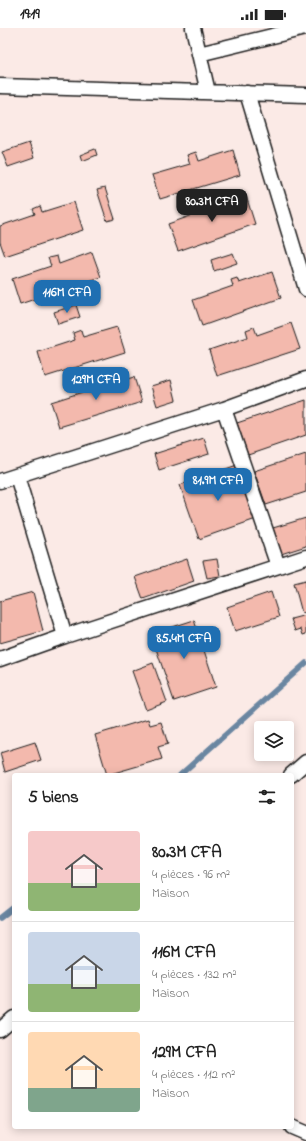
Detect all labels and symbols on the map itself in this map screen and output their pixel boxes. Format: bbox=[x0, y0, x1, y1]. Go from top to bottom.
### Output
pin: 80.3M CFA bbox=[166, 189, 258, 223]
pin: 116M CFA bbox=[26, 280, 108, 314]
pin: 129M CFA bbox=[55, 367, 137, 401]
pin: 81.9M CFA bbox=[172, 468, 264, 502]
pin: 85.4M CFA bbox=[138, 626, 230, 660]

